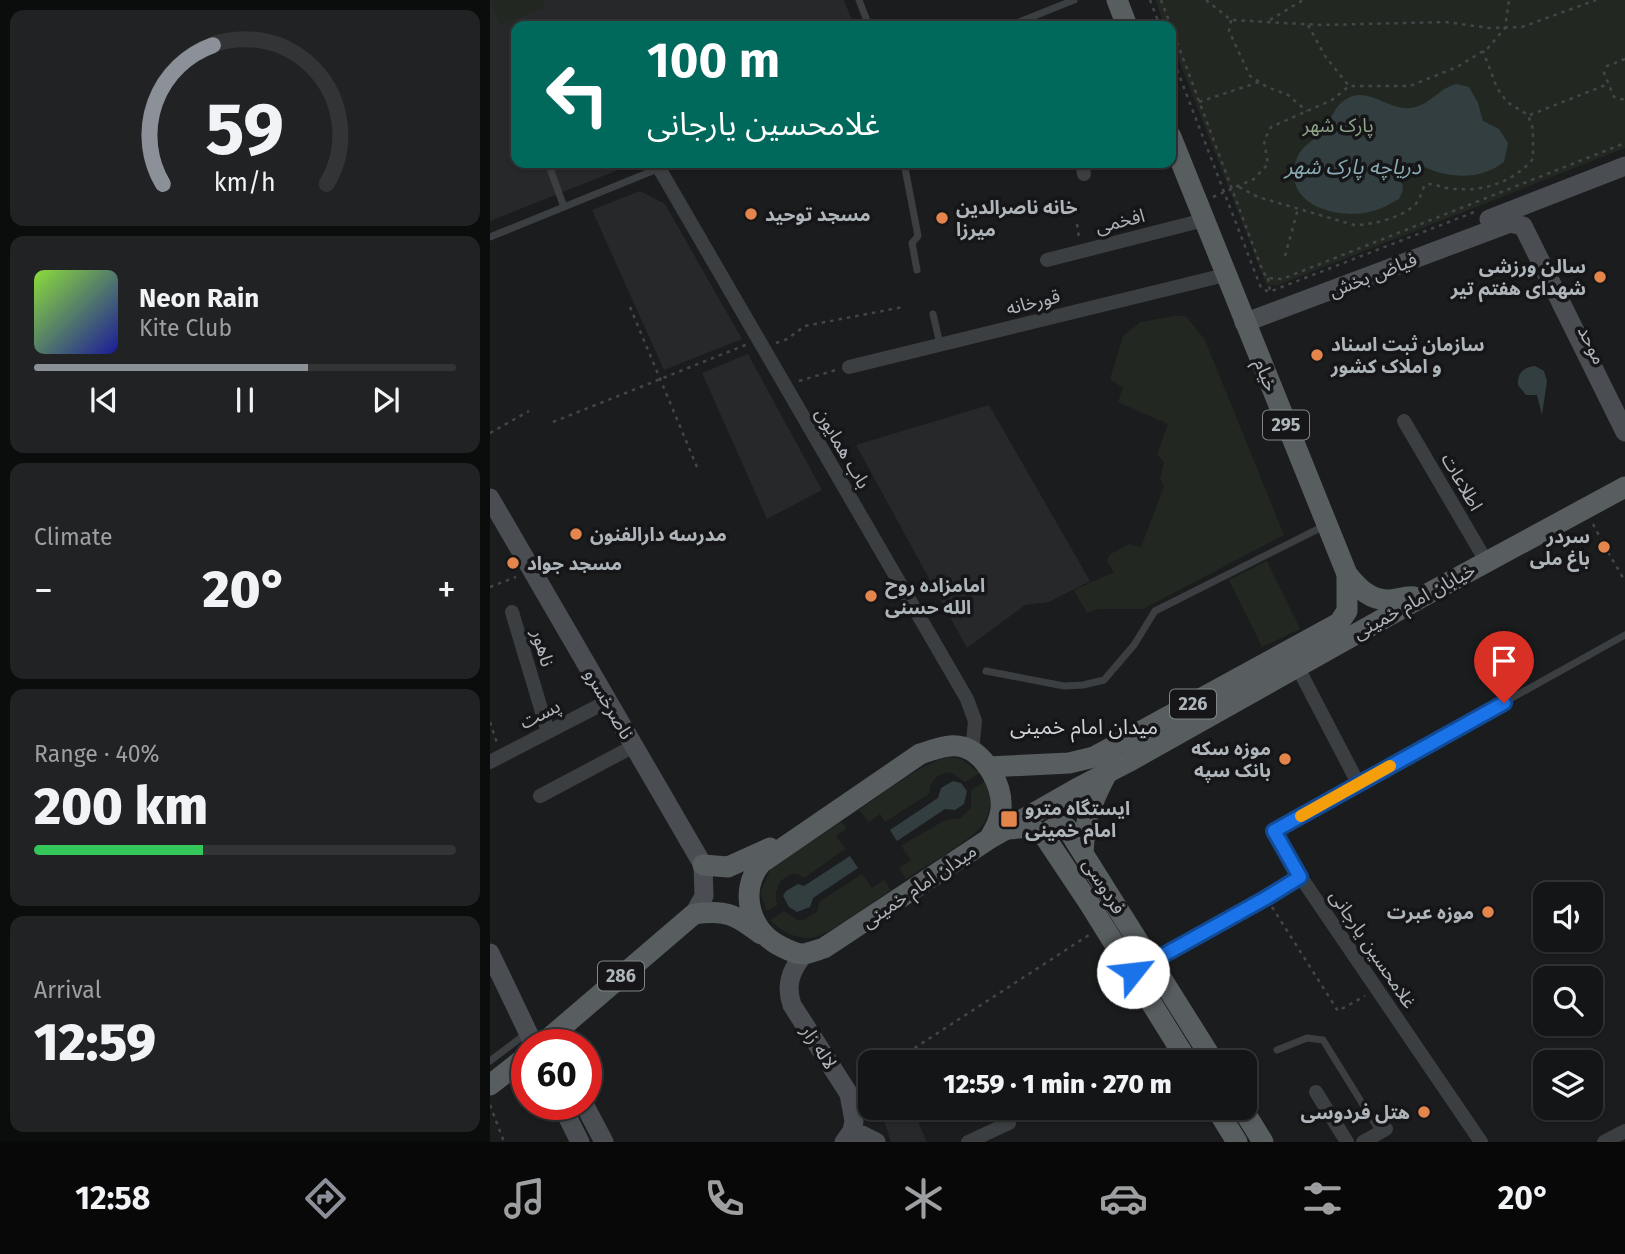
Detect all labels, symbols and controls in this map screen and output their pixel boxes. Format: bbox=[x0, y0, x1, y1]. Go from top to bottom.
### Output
text: 100 m bbox=[647, 31, 780, 90]
icon: left bbox=[532, 49, 623, 140]
text: 59 bbox=[206, 87, 284, 174]
text: غلامحسین یارجانی bbox=[647, 105, 880, 143]
park label: پارک شهر bbox=[1301, 114, 1374, 138]
water label: دریاچه پارک شهر bbox=[1283, 154, 1422, 181]
text: km/h bbox=[214, 168, 276, 198]
place label: خانه ناصرالدین میرزا bbox=[956, 196, 1078, 241]
place label: مسجد توحید bbox=[765, 203, 871, 226]
street label: افخمی bbox=[1093, 204, 1147, 238]
marker: مسجد توحید bbox=[743, 206, 759, 222]
marker: خانه ناصرالدین میرزا bbox=[934, 210, 950, 226]
street label: فیاض بخش bbox=[1326, 248, 1420, 302]
place label: سالن ورزشی شهدای هفتم تیر bbox=[1450, 255, 1586, 303]
marker: سالن ورزشی شهدای هفتم تیر bbox=[1592, 269, 1608, 285]
text: Neon Rain bbox=[139, 283, 259, 314]
street label: قورخانه bbox=[1004, 284, 1062, 320]
text: Kite Club bbox=[139, 314, 232, 342]
street label: موحد bbox=[1573, 322, 1611, 368]
place label: سازمان ثبت اسناد و املاک کشور bbox=[1330, 333, 1485, 378]
marker: سازمان ثبت اسناد و املاک کشور bbox=[1309, 347, 1325, 363]
street label: خیام bbox=[1246, 355, 1283, 396]
icon: previous bbox=[85, 381, 123, 419]
icon: pause bbox=[226, 381, 264, 419]
icon: next bbox=[367, 381, 405, 419]
street label: باب همایون bbox=[811, 403, 875, 493]
road number: 295 bbox=[1263, 410, 1309, 440]
street label: اطلاعات bbox=[1436, 449, 1488, 515]
text: Climate bbox=[34, 523, 113, 551]
place label: مدرسه دارالفنون bbox=[590, 523, 727, 546]
place label: سردر باغ ملی bbox=[1530, 525, 1590, 572]
marker: مدرسه دارالفنون bbox=[568, 526, 584, 542]
marker: سردر باغ ملی bbox=[1596, 539, 1612, 555]
place label: مسجد جواد bbox=[527, 552, 622, 575]
marker: مسجد جواد bbox=[505, 555, 521, 571]
text: 20° bbox=[202, 558, 288, 621]
street label: خیابان امام خمینی bbox=[1349, 558, 1481, 647]
text: − bbox=[34, 567, 53, 613]
text: + bbox=[437, 567, 456, 613]
place label: امامزاده روح الله حسنی bbox=[885, 574, 985, 619]
marker: امامزاده روح الله حسنی bbox=[863, 588, 879, 604]
street label: ناهور bbox=[527, 626, 559, 669]
pin bbox=[1474, 631, 1534, 703]
icon: arrive bbox=[1485, 642, 1523, 680]
street label: ناصرخسرو bbox=[580, 665, 638, 743]
road number: 226 bbox=[1170, 690, 1216, 718]
street label: پست bbox=[516, 694, 565, 735]
district label: میدان امام خمینی bbox=[1010, 714, 1158, 743]
place label: موزه سکه بانک سپه bbox=[1191, 737, 1271, 782]
text: Range · 40% bbox=[34, 740, 160, 768]
marker: موزه سکه بانک سپه bbox=[1277, 751, 1293, 767]
text: 200 km bbox=[34, 775, 208, 838]
place label: ایستگاه مترو امام خمینی bbox=[1025, 797, 1130, 845]
marker: ایستگاه مترو امام خمینی bbox=[999, 809, 1019, 829]
street label: میدان امام خمینی bbox=[857, 839, 983, 935]
street label: فردوسی bbox=[1078, 854, 1130, 918]
map controls bbox=[1533, 882, 1603, 1120]
button: sound bbox=[1533, 882, 1603, 952]
street label: غلامحسین یارجانی bbox=[1325, 885, 1421, 1013]
place label: موزه عبرت bbox=[1387, 901, 1474, 924]
marker: موزه عبرت bbox=[1480, 904, 1496, 920]
position arrow bbox=[1096, 935, 1170, 1009]
road number: 286 bbox=[598, 961, 644, 990]
button: search bbox=[1533, 966, 1603, 1036]
text: Arrival bbox=[34, 976, 101, 1004]
text: 12:59 bbox=[34, 1011, 156, 1074]
street label: لاله زار bbox=[796, 1020, 842, 1074]
speed limit sign: 60 bbox=[511, 1029, 602, 1120]
button: layers bbox=[1533, 1050, 1603, 1120]
text: 12:59 · 1 min · 270 m bbox=[943, 1069, 1172, 1100]
place label: هتل فردوسی bbox=[1300, 1101, 1410, 1124]
marker: هتل فردوسی bbox=[1416, 1104, 1432, 1120]
icon: directions bbox=[301, 1174, 350, 1223]
icon: music bbox=[500, 1174, 549, 1223]
icon: phone bbox=[700, 1174, 749, 1223]
icon: climate bbox=[899, 1174, 948, 1223]
icon: car bbox=[1099, 1174, 1148, 1223]
icon: filters bbox=[1298, 1174, 1347, 1223]
text: 12:58 bbox=[75, 1179, 150, 1217]
text: 20° bbox=[1498, 1179, 1550, 1217]

